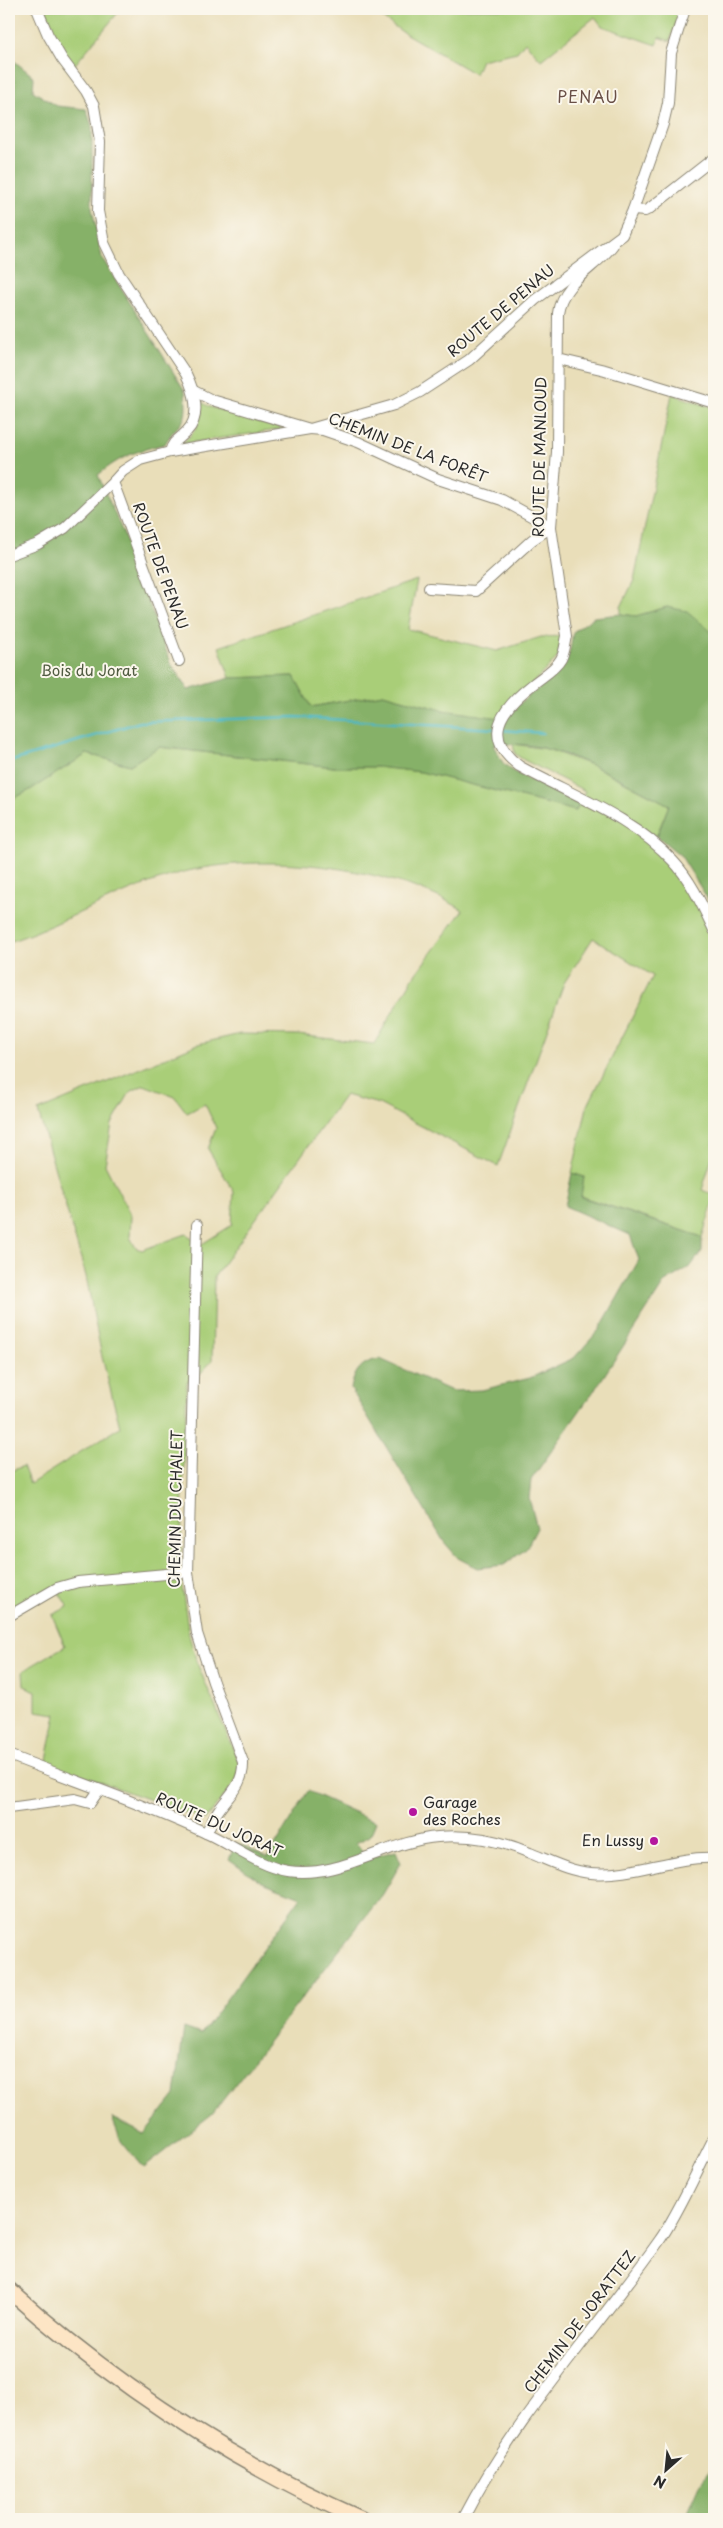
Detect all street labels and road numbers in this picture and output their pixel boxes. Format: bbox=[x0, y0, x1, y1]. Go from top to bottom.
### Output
street label: ROUTE DE PENAU bbox=[441, 258, 559, 362]
street label: ROUTE DE MANLOUD bbox=[526, 376, 551, 538]
street label: CHEMIN DE LA FORÊT bbox=[326, 406, 492, 488]
street label: ROUTE DE PENAU bbox=[128, 499, 195, 632]
street label: CHEMIN DU CHALET bbox=[162, 1429, 187, 1588]
street label: ROUTE DU JORAT bbox=[153, 1785, 287, 1862]
street label: CHEMIN DE JORATTEZ bbox=[517, 2245, 640, 2397]

